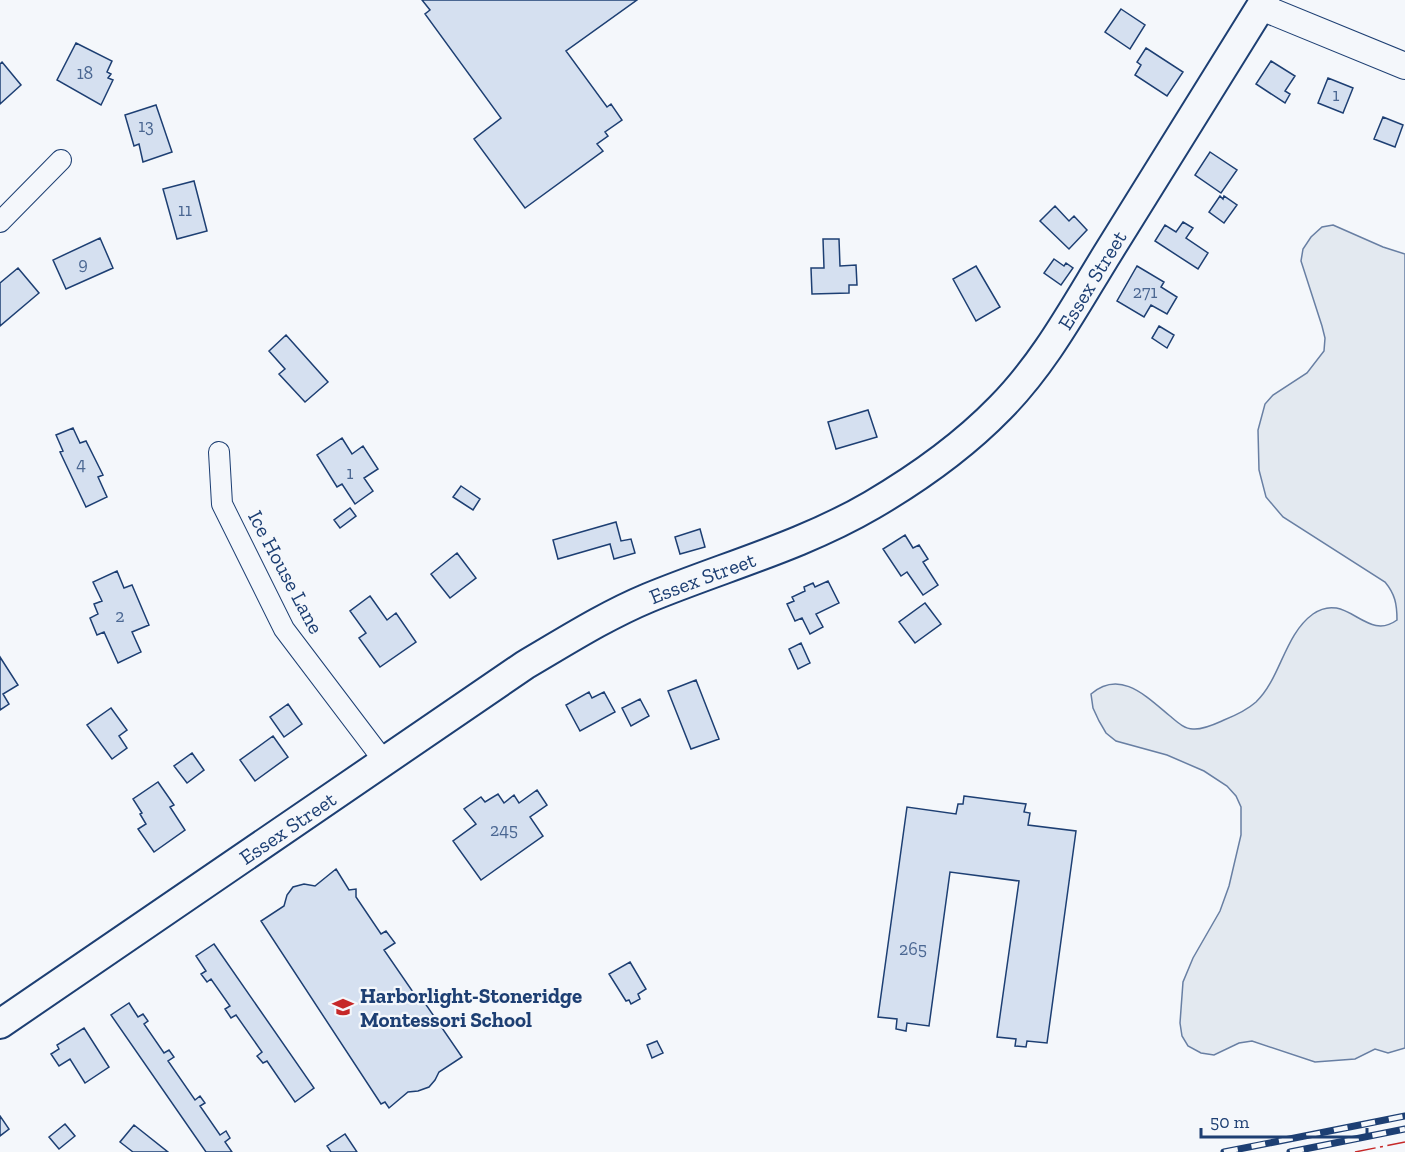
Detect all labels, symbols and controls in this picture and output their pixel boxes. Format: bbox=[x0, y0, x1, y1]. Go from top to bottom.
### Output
house number: 18 bbox=[77, 62, 93, 84]
house number: 1 bbox=[1333, 84, 1340, 106]
house number: 13 bbox=[138, 115, 154, 137]
house number: 11 bbox=[178, 199, 192, 221]
street label: Essex Street bbox=[1052, 225, 1131, 334]
house number: 9 bbox=[78, 253, 88, 275]
house number: 271 bbox=[1133, 281, 1157, 303]
house number: 4 bbox=[76, 453, 86, 475]
house number: 1 bbox=[347, 462, 354, 484]
street label: Ice House Lane bbox=[243, 506, 329, 638]
street label: Essex Street bbox=[645, 546, 759, 609]
house number: 2 bbox=[115, 605, 125, 627]
street label: Essex Street bbox=[234, 786, 340, 869]
house number: 245 bbox=[490, 819, 518, 841]
house number: 265 bbox=[899, 938, 927, 960]
place label: Harborlight-Stoneridge Montessori School bbox=[360, 983, 582, 1032]
school or university icon: Harborlight-Stoneridge Montessori School bbox=[331, 995, 355, 1019]
scale bar bbox=[1201, 1101, 1368, 1139]
text: 50 m bbox=[1210, 1111, 1250, 1133]

